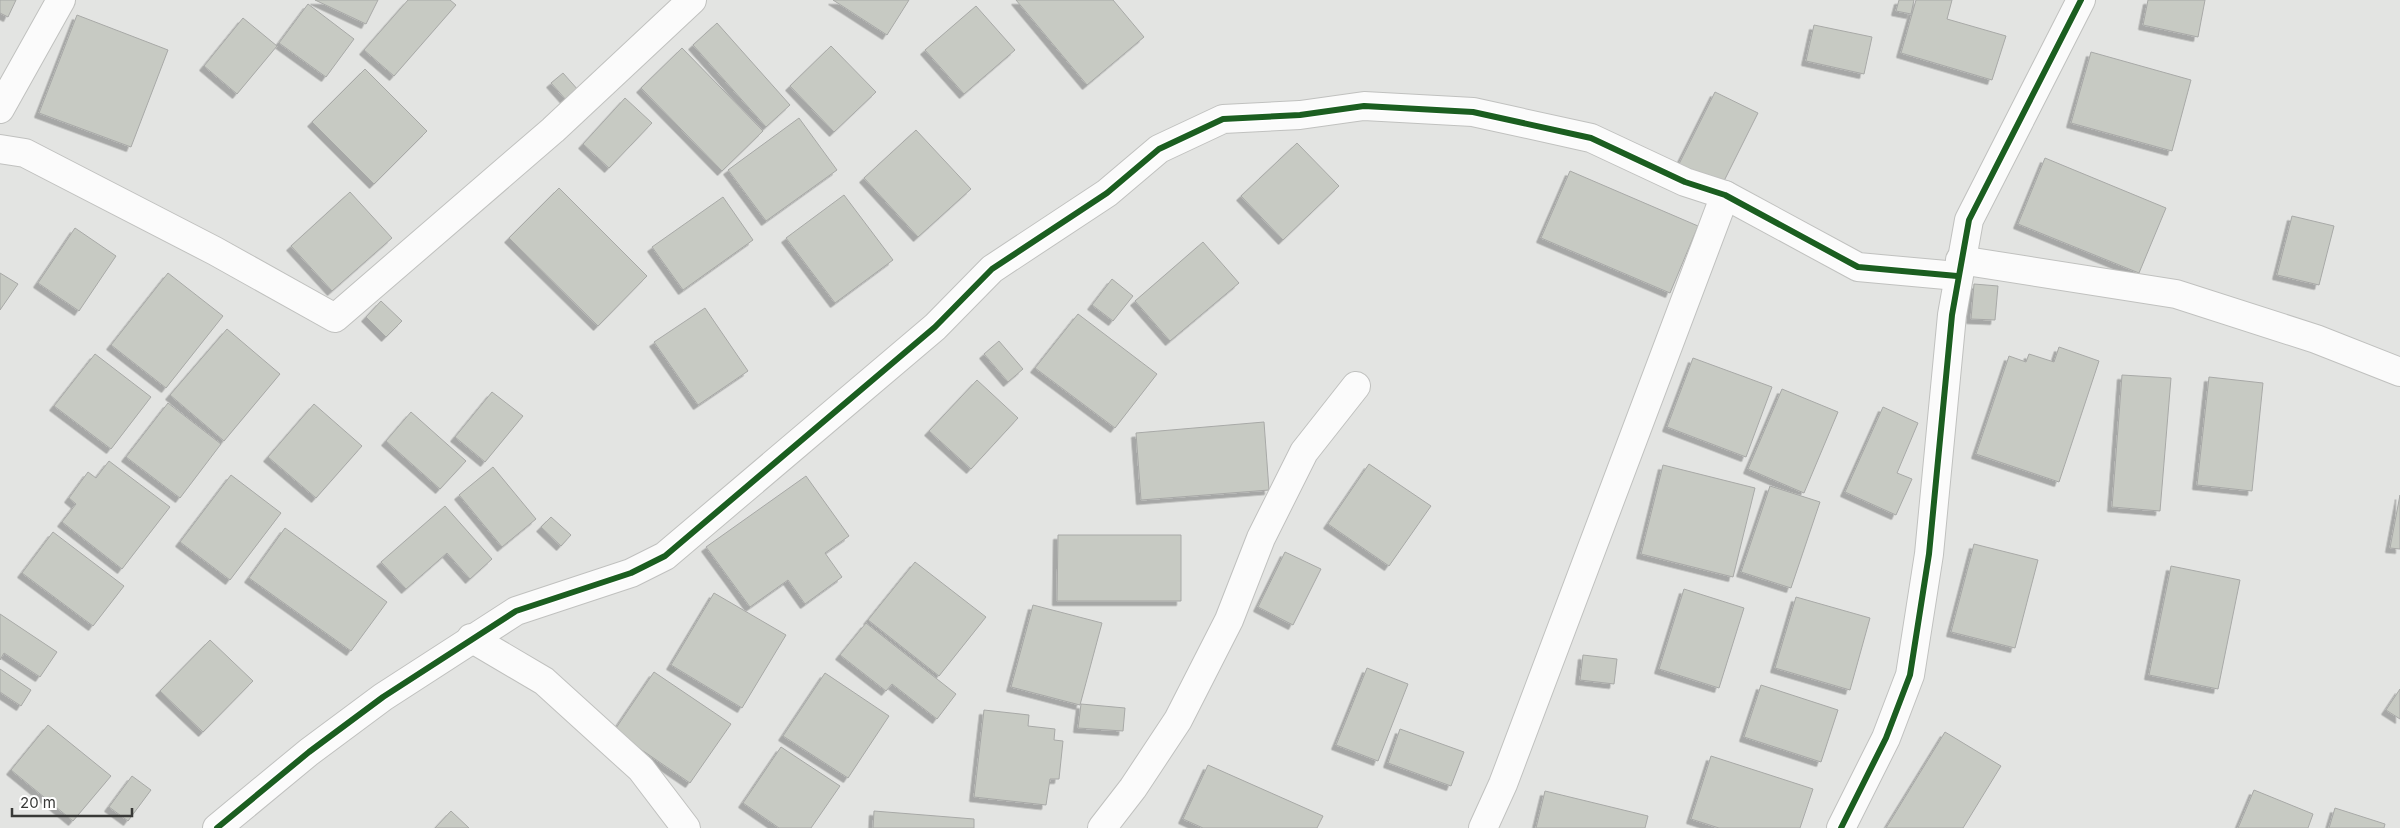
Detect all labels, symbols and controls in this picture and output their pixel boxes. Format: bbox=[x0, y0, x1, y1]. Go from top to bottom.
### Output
scale bar bbox=[12, 786, 132, 818]
text: 20 m bbox=[20, 793, 56, 812]

